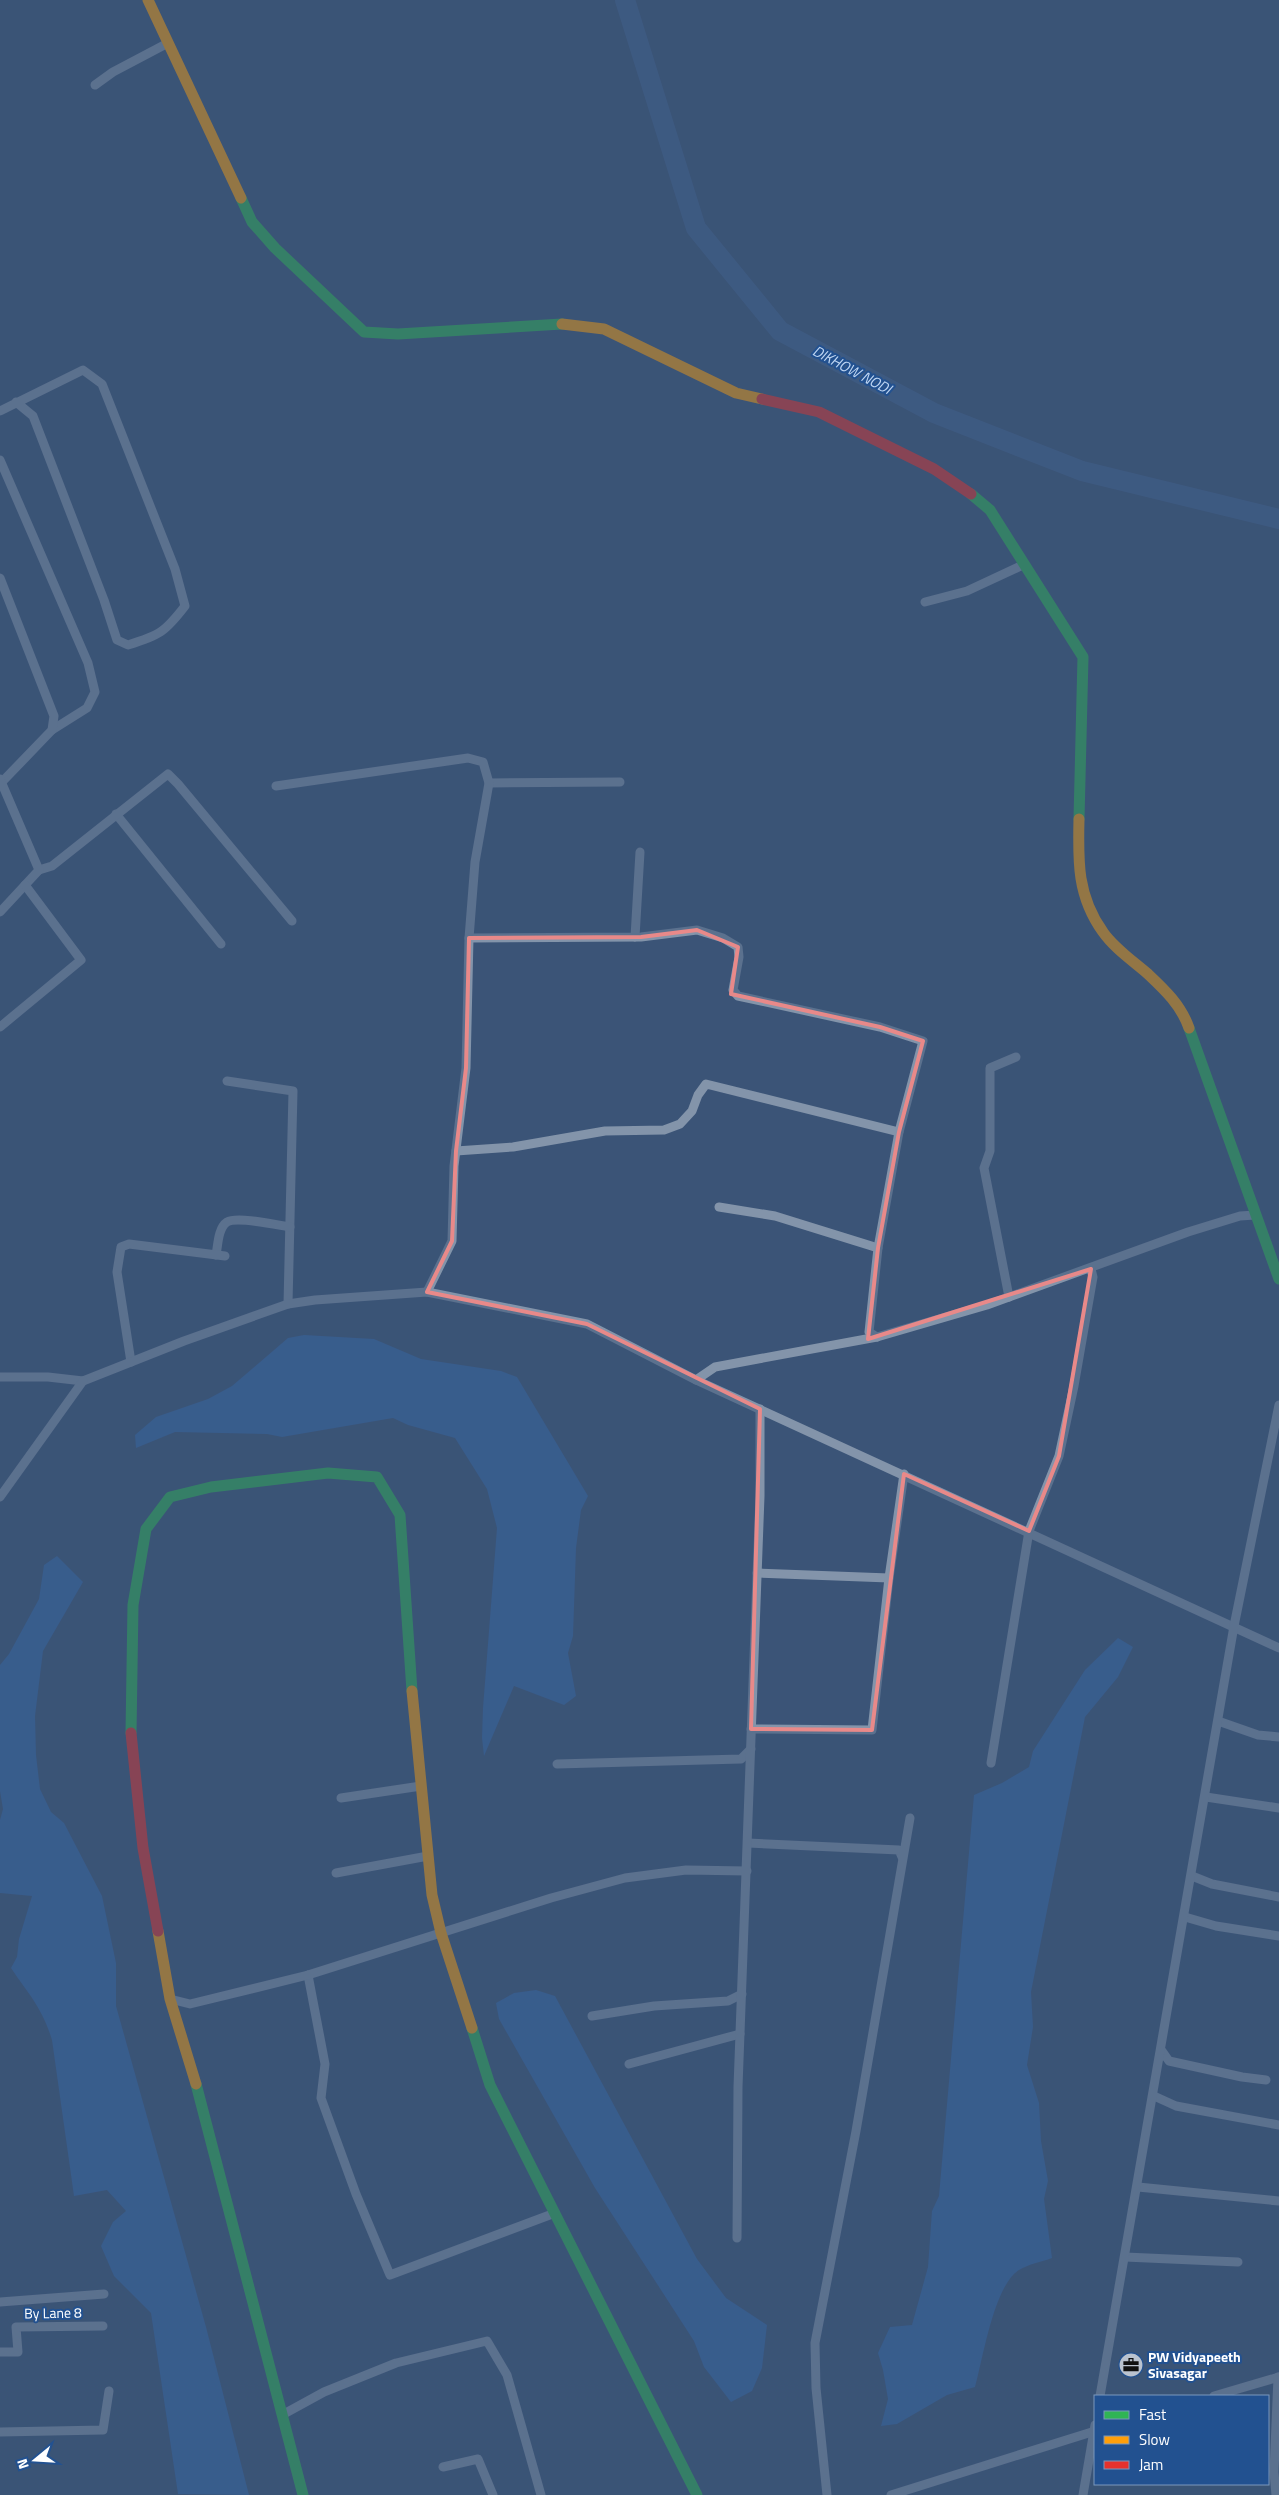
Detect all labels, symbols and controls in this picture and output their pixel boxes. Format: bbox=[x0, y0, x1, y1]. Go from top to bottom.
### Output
water label: DIKHOW NODI bbox=[809, 339, 897, 401]
street label: By Lane 8 bbox=[24, 2301, 82, 2324]
place label: PW Vidyapeeth Sivasagar bbox=[1148, 2346, 1241, 2383]
office icon: PW Vidyapeeth Sivasagar bbox=[1118, 2352, 1144, 2378]
legend bbox=[1094, 2395, 1269, 2485]
text: Fast bbox=[1139, 2403, 1167, 2426]
text: Slow bbox=[1139, 2428, 1170, 2451]
north arrow bbox=[10, 2435, 60, 2485]
text: Jam bbox=[1139, 2453, 1163, 2476]
text: N bbox=[11, 2456, 34, 2472]

